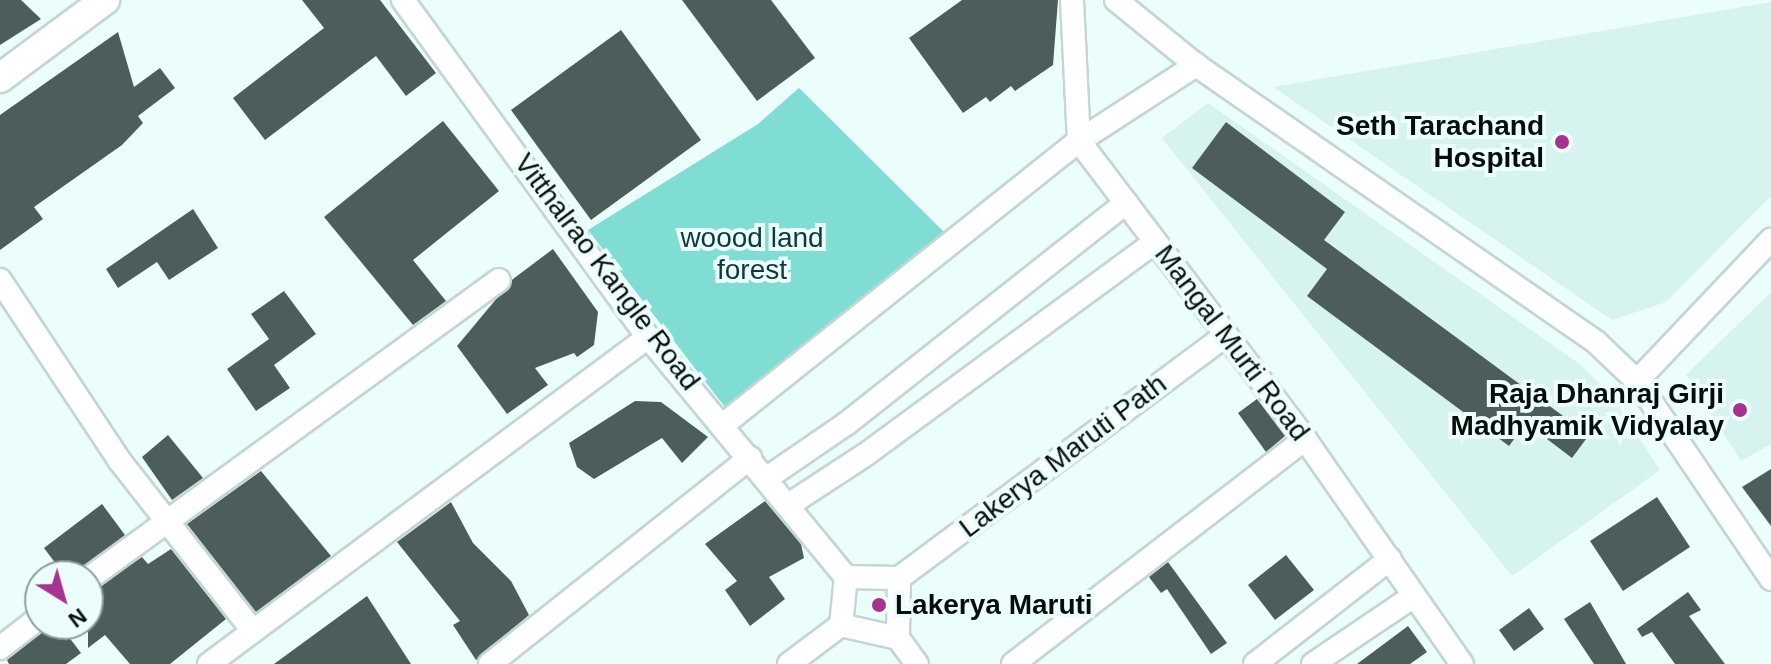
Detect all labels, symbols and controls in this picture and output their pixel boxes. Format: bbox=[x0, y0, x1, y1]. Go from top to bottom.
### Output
place label: Seth Tarachand Hospital bbox=[1336, 109, 1544, 175]
marker: Seth Tarachand Hospital bbox=[1551, 131, 1573, 153]
street label: Vitthalrao Kangle Road bbox=[507, 147, 707, 397]
park label: woood land forest bbox=[680, 221, 824, 287]
street label: Mangal Murti Road bbox=[1147, 238, 1317, 448]
street label: Lakerya Maruti Path bbox=[953, 367, 1173, 545]
place label: Raja Dhanraj Girji Madhyamik Vidyalay bbox=[1451, 377, 1724, 443]
marker: Raja Dhanraj Girji Madhyamik Vidyalay bbox=[1731, 401, 1749, 419]
north arrow bbox=[24, 560, 104, 640]
place label: Lakerya Maruti bbox=[895, 588, 1093, 622]
marker: Lakerya Maruti bbox=[870, 596, 888, 614]
text: N bbox=[64, 603, 91, 633]

